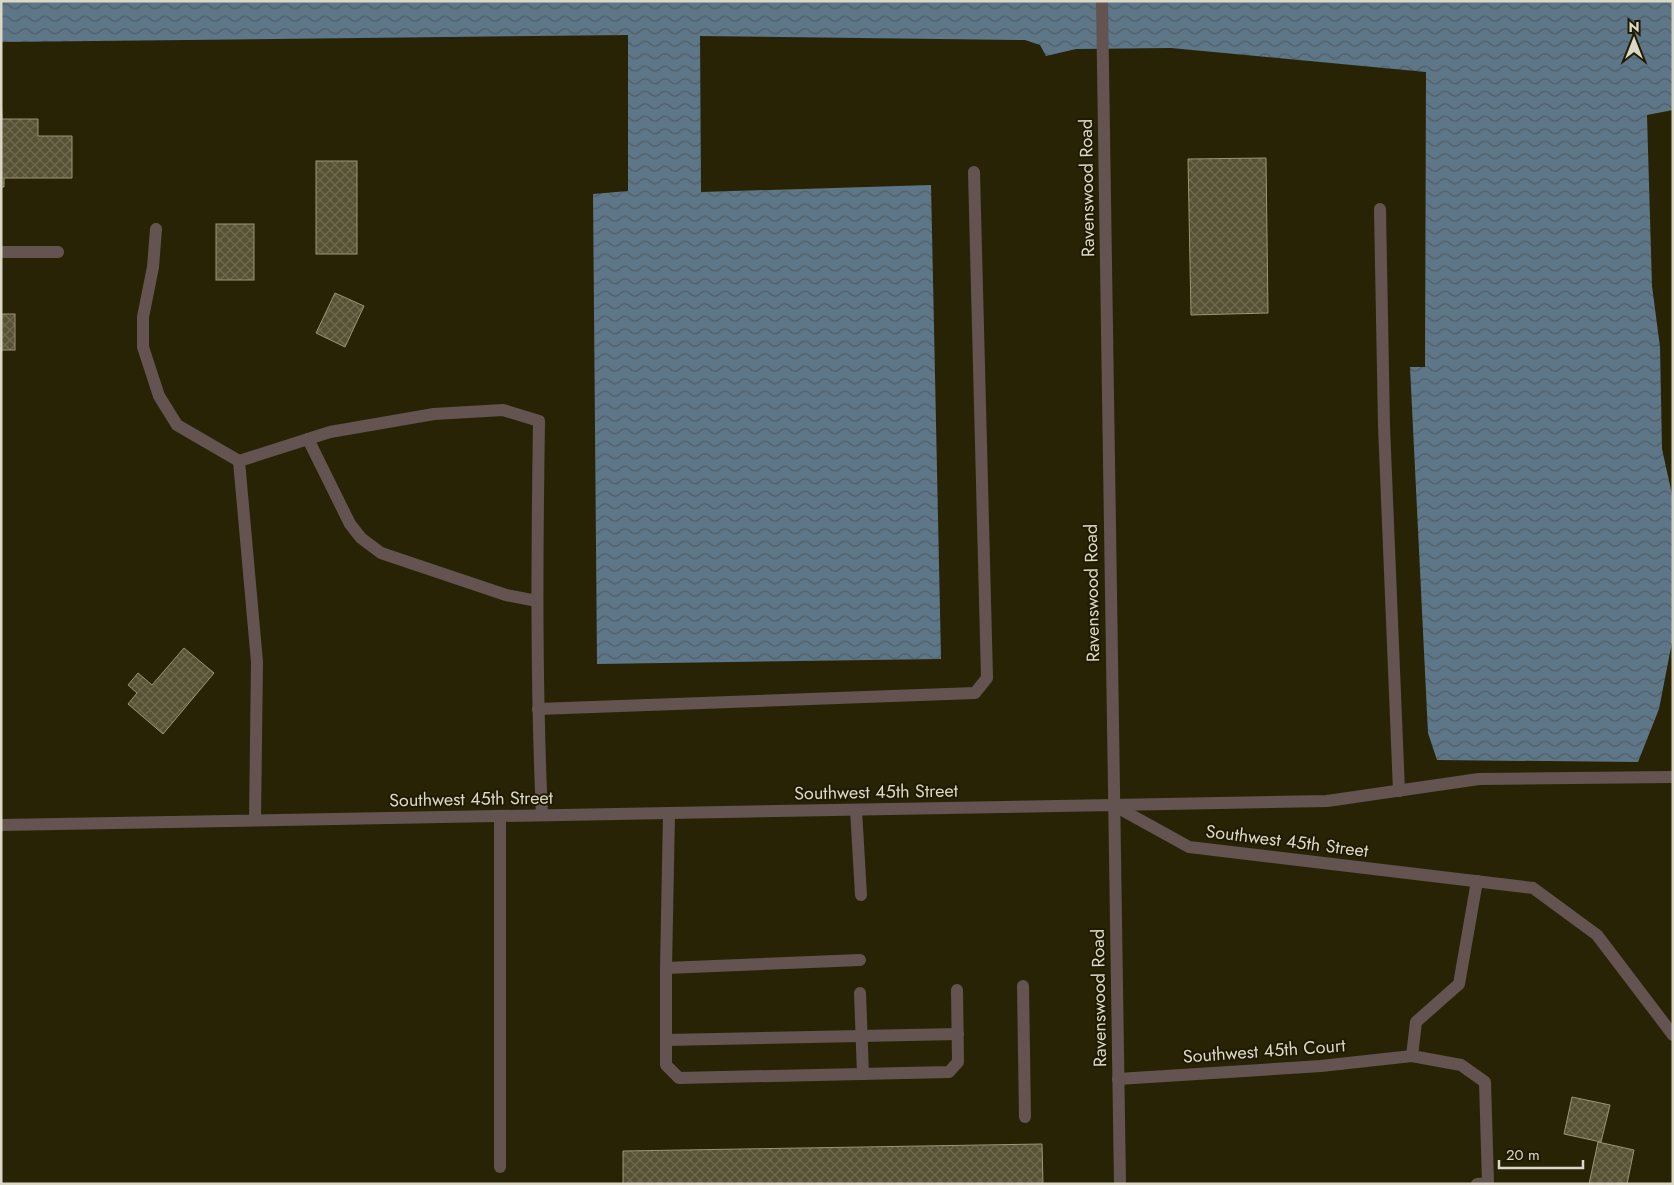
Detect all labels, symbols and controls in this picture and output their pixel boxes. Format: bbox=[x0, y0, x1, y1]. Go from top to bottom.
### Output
north arrow bbox=[1609, 15, 1659, 65]
text: N bbox=[1628, 17, 1640, 37]
street label: Ravenswood Road bbox=[1073, 119, 1101, 257]
street label: Ravenswood Road bbox=[1078, 524, 1106, 662]
street label: Southwest 45th Street bbox=[794, 778, 959, 806]
street label: Southwest 45th Street bbox=[389, 785, 554, 813]
street label: Southwest 45th Street bbox=[1204, 818, 1371, 864]
street label: Ravenswood Road bbox=[1085, 929, 1113, 1067]
street label: Southwest 45th Court bbox=[1182, 1032, 1347, 1070]
scale bar bbox=[1499, 1138, 1583, 1170]
text: 20 m bbox=[1506, 1144, 1540, 1166]

